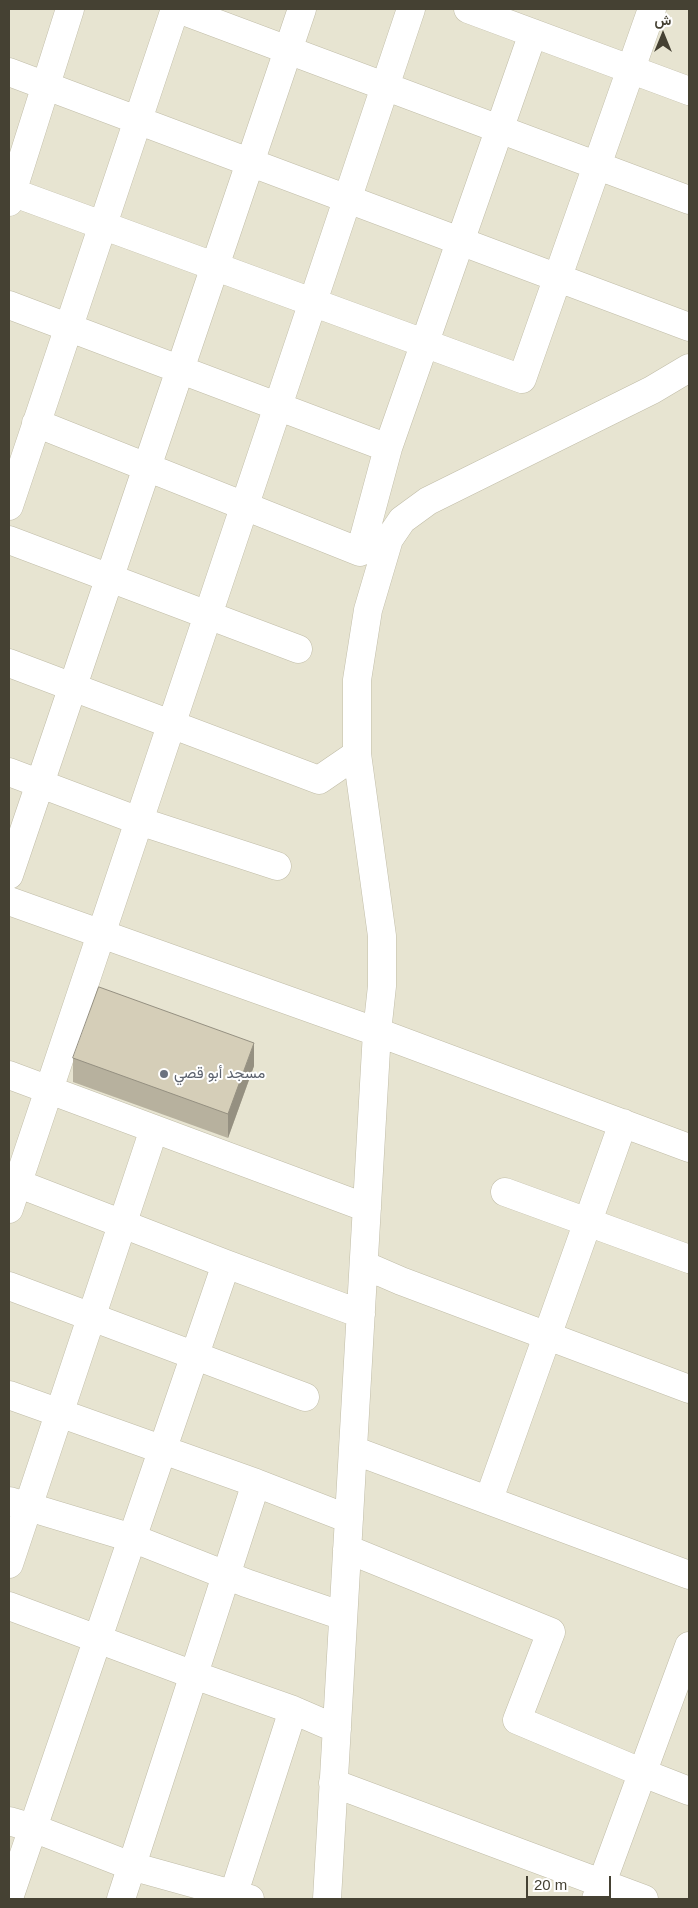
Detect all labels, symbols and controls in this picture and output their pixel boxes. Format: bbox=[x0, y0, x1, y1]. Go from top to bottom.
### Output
north arrow bbox=[638, 10, 688, 60]
text: ش bbox=[655, 12, 671, 28]
place label: مسجد أبو قصي bbox=[174, 1065, 265, 1083]
marker: مسجد أبو قصي bbox=[158, 1068, 170, 1080]
scale bar bbox=[528, 1866, 613, 1898]
text: 20 m bbox=[534, 1876, 567, 1893]

